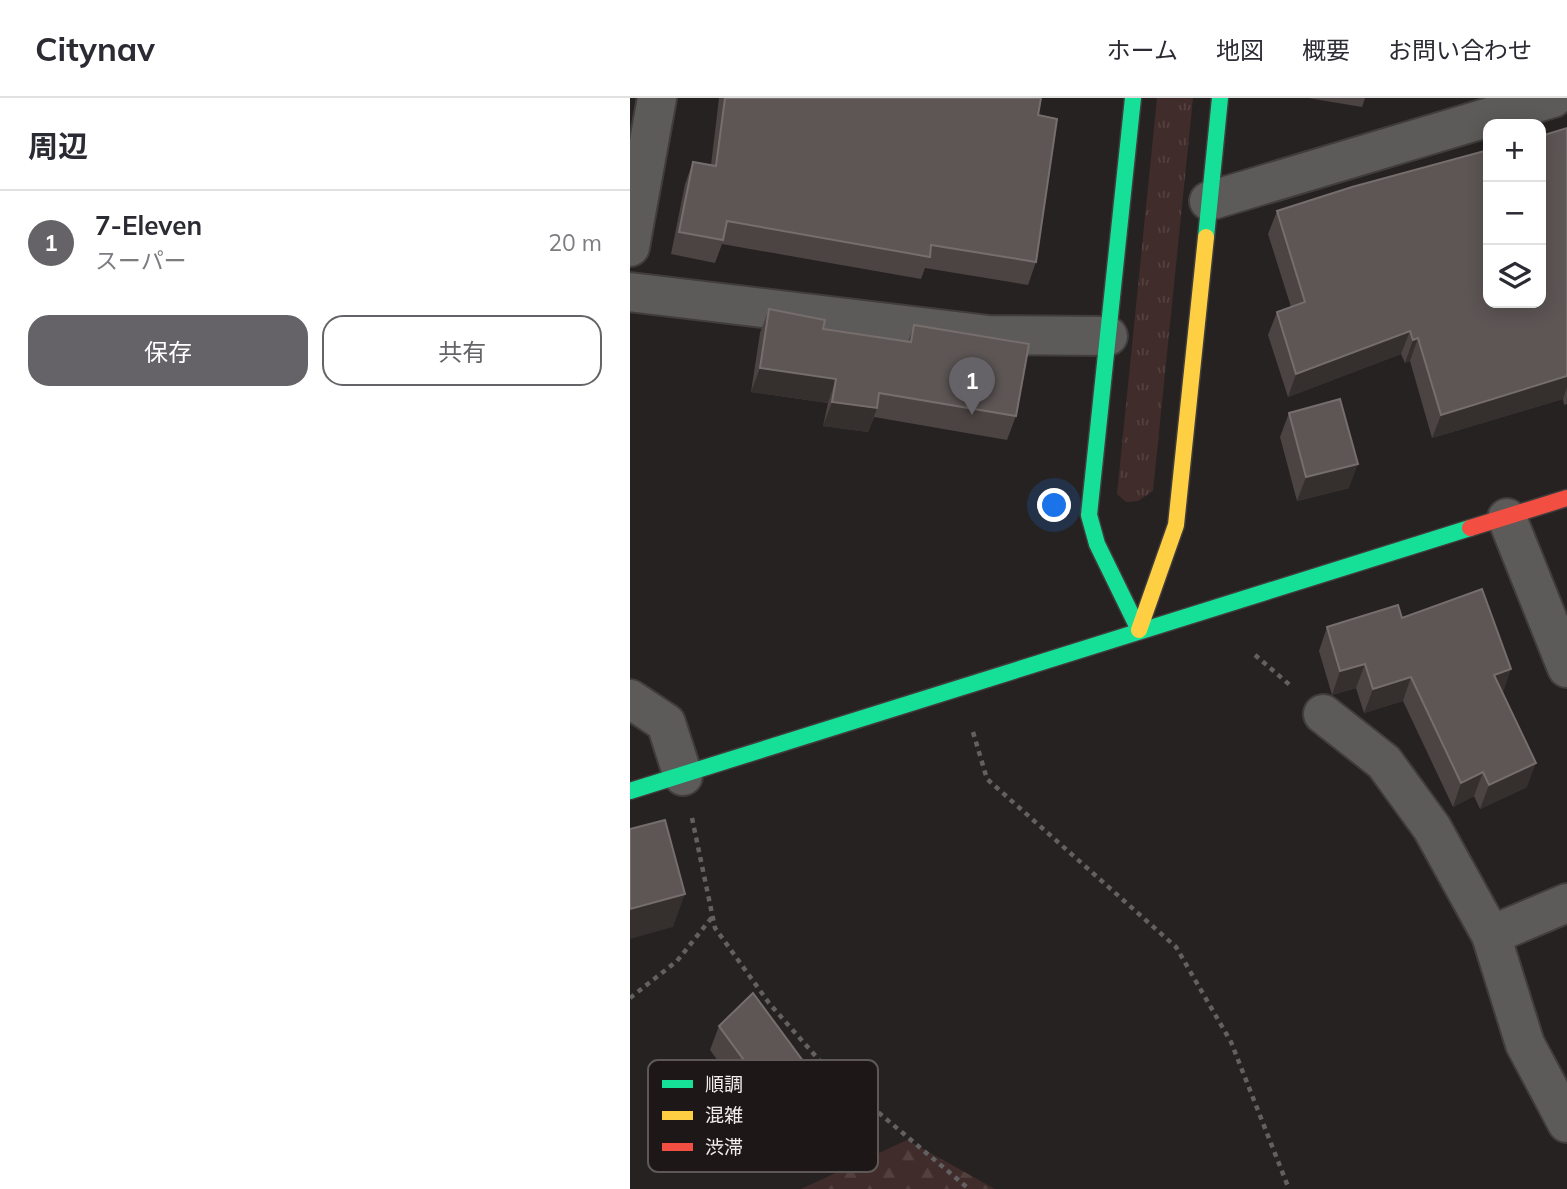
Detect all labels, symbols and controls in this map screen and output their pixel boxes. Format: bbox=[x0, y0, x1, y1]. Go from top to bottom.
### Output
text: Citynav bbox=[35, 28, 155, 69]
text: ホーム bbox=[1107, 35, 1178, 65]
text: 地図 bbox=[1216, 35, 1264, 65]
text: 概要 bbox=[1302, 35, 1350, 65]
text: お問い合わせ bbox=[1388, 35, 1532, 65]
map controls bbox=[1483, 119, 1546, 308]
button: + bbox=[1483, 119, 1546, 182]
text: 周辺 bbox=[28, 127, 88, 165]
button: − bbox=[1483, 182, 1546, 245]
text: 7-Eleven bbox=[95, 209, 202, 242]
text: 1 bbox=[44, 228, 58, 257]
text: 20 m bbox=[548, 228, 602, 257]
button: layers bbox=[1483, 245, 1546, 308]
text: スーパー bbox=[95, 246, 187, 275]
button: 保存 bbox=[28, 315, 308, 386]
button: 共有 bbox=[322, 315, 602, 386]
pin: 1 bbox=[949, 357, 995, 415]
your location bbox=[1037, 488, 1071, 522]
legend bbox=[648, 1060, 878, 1172]
text: 順調 bbox=[705, 1072, 743, 1096]
text: 混雑 bbox=[705, 1103, 743, 1127]
text: 渋滞 bbox=[705, 1135, 743, 1159]

